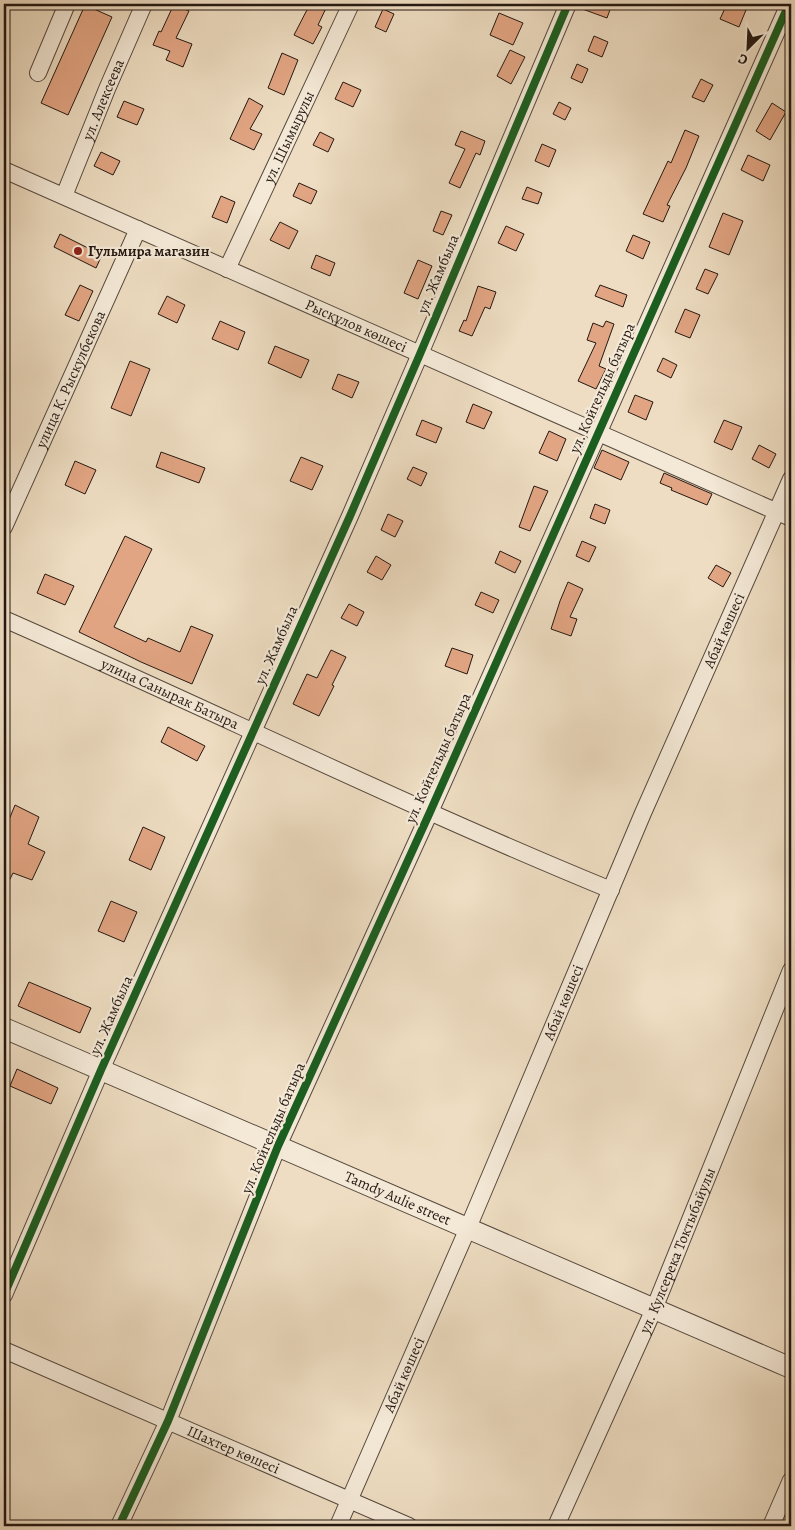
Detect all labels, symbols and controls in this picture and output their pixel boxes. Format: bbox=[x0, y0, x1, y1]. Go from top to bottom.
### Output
north arrow bbox=[722, 22, 772, 72]
text: С bbox=[735, 49, 751, 70]
street label: ул. Алексеева bbox=[77, 56, 129, 144]
street label: ул. Шымырулы bbox=[258, 88, 319, 187]
street label: ул. Жамбыла bbox=[412, 231, 464, 318]
place label: Гульмира магазин bbox=[88, 241, 210, 261]
marker: Гульмира магазин bbox=[72, 245, 84, 257]
street label: Рысқұлов көшесі bbox=[302, 294, 410, 357]
street label: улица К. Рыскулбекова bbox=[30, 307, 110, 452]
street label: ул. Койгельды батыра bbox=[564, 320, 640, 457]
street label: Абай көшесі bbox=[698, 590, 749, 672]
street label: ул. Жамбыла bbox=[249, 602, 302, 688]
street label: улица Санырак Батыра bbox=[97, 653, 242, 734]
street label: ул. Койгельды батыра bbox=[400, 690, 476, 827]
street label: Абай көшесі bbox=[538, 962, 588, 1044]
street label: ул. Жамбыла bbox=[84, 972, 137, 1058]
street label: ул. Койгельды батыра bbox=[236, 1059, 310, 1198]
street label: ул. Кулсерека Токтыбайулы bbox=[634, 1165, 720, 1338]
street label: Tamdy Aulie street bbox=[342, 1166, 454, 1230]
street label: Абай көшесі bbox=[378, 1334, 429, 1416]
street label: Шахтер көшесі bbox=[184, 1421, 283, 1479]

